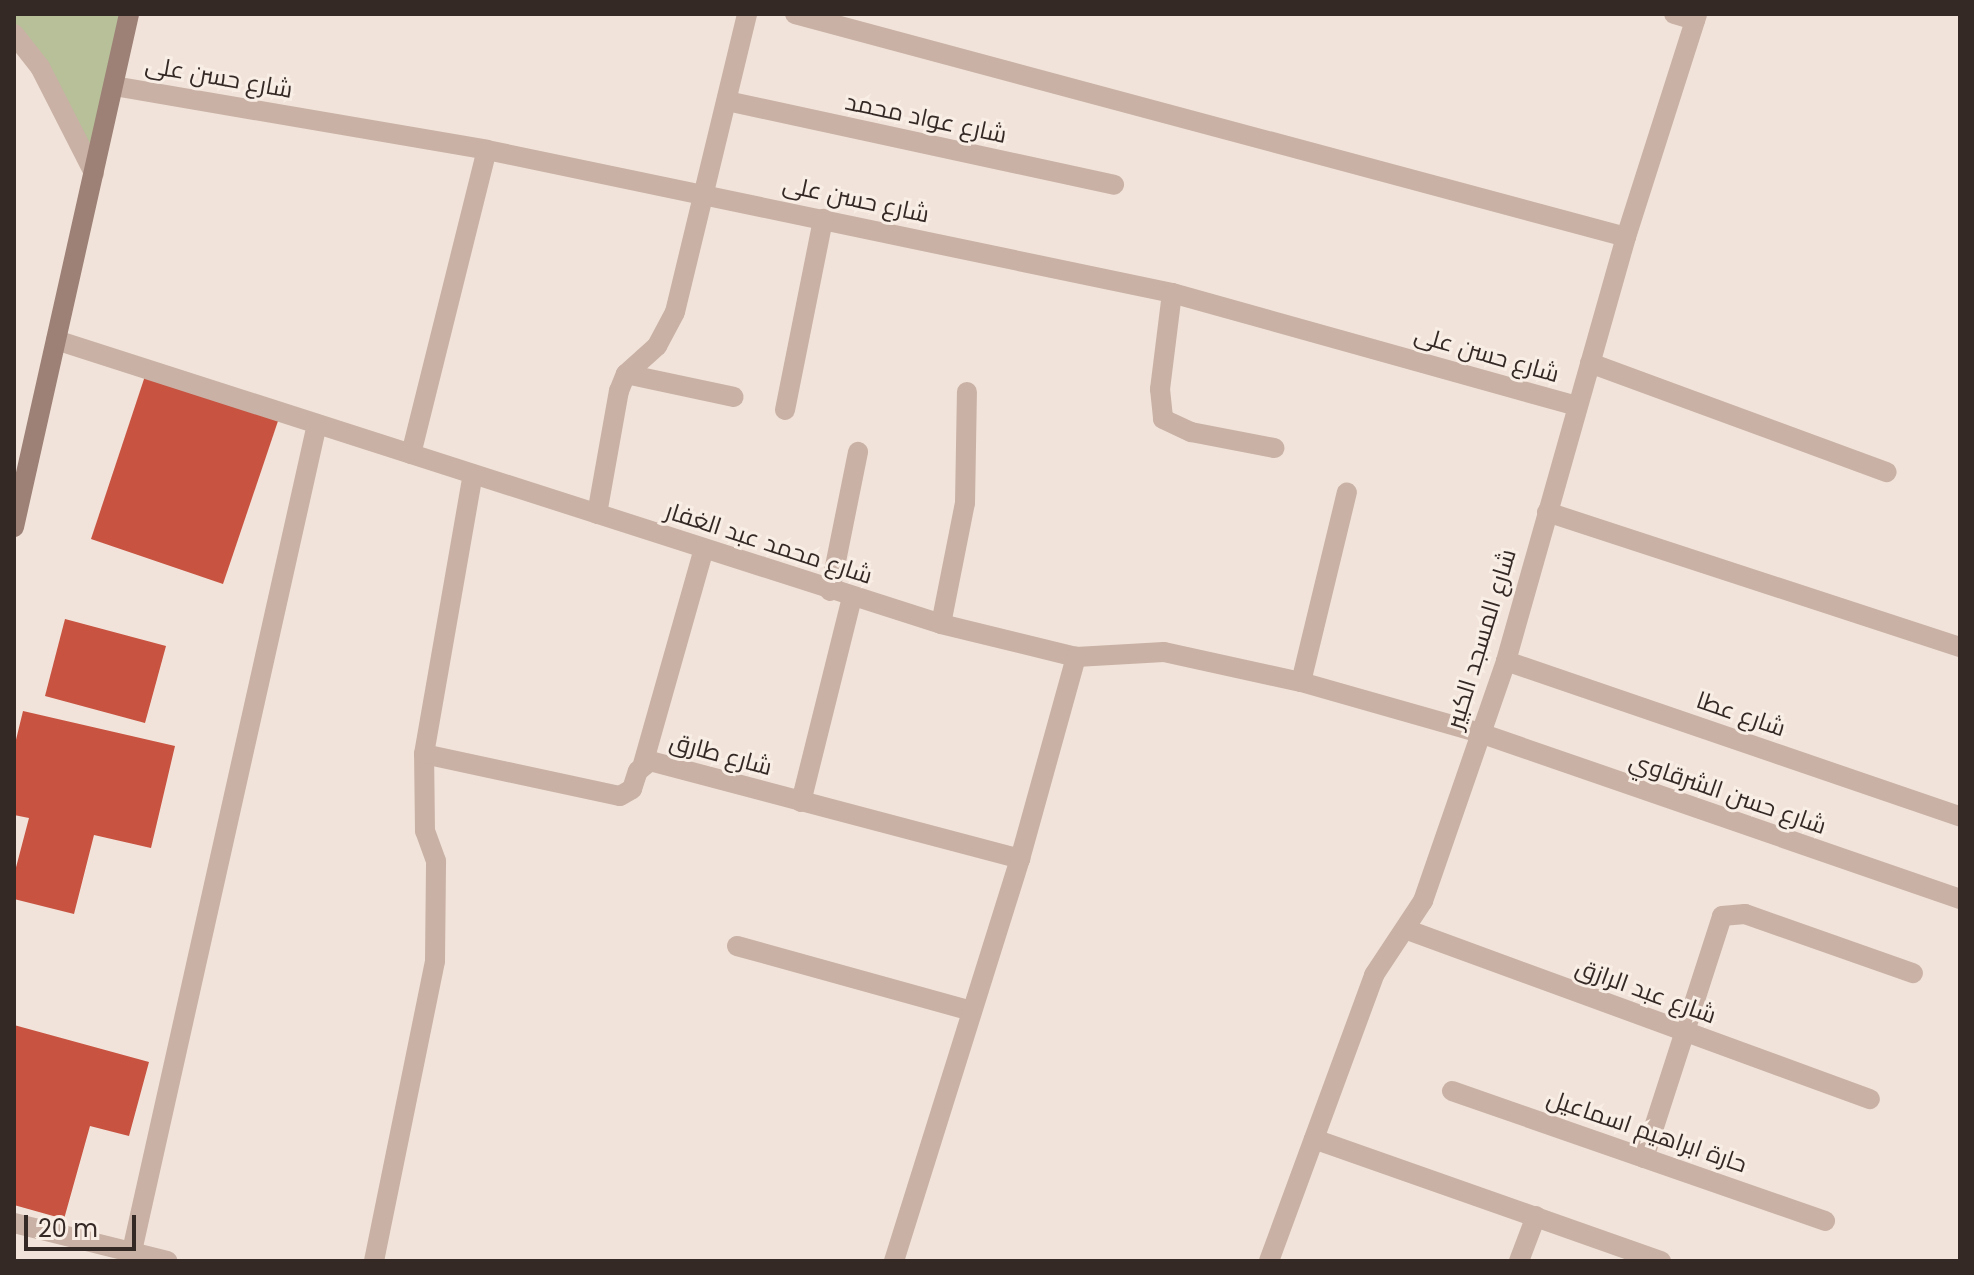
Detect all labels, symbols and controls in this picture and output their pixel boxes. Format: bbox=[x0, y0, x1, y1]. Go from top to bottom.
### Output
street label: شارع حسن على bbox=[143, 50, 295, 104]
street label: شارع عواد محمد bbox=[843, 87, 1009, 149]
street label: شارع حسن على bbox=[780, 169, 932, 229]
street label: شارع حسن على bbox=[1411, 320, 1563, 388]
street label: شارع محمد عبد الغفار bbox=[662, 496, 876, 590]
street label: شارع المسجد الكبير bbox=[1440, 546, 1522, 732]
street label: شارع عطا bbox=[1693, 685, 1789, 743]
street label: شارع طارق bbox=[667, 727, 775, 781]
street label: شارع حسن الشرقاوي bbox=[1626, 746, 1830, 840]
street label: شارع عبد الرازق bbox=[1572, 952, 1720, 1030]
street label: حارة ابراهيم اسماعيل bbox=[1543, 1083, 1751, 1179]
scale bar bbox=[28, 1199, 140, 1249]
text: 20 m bbox=[38, 1212, 98, 1245]

